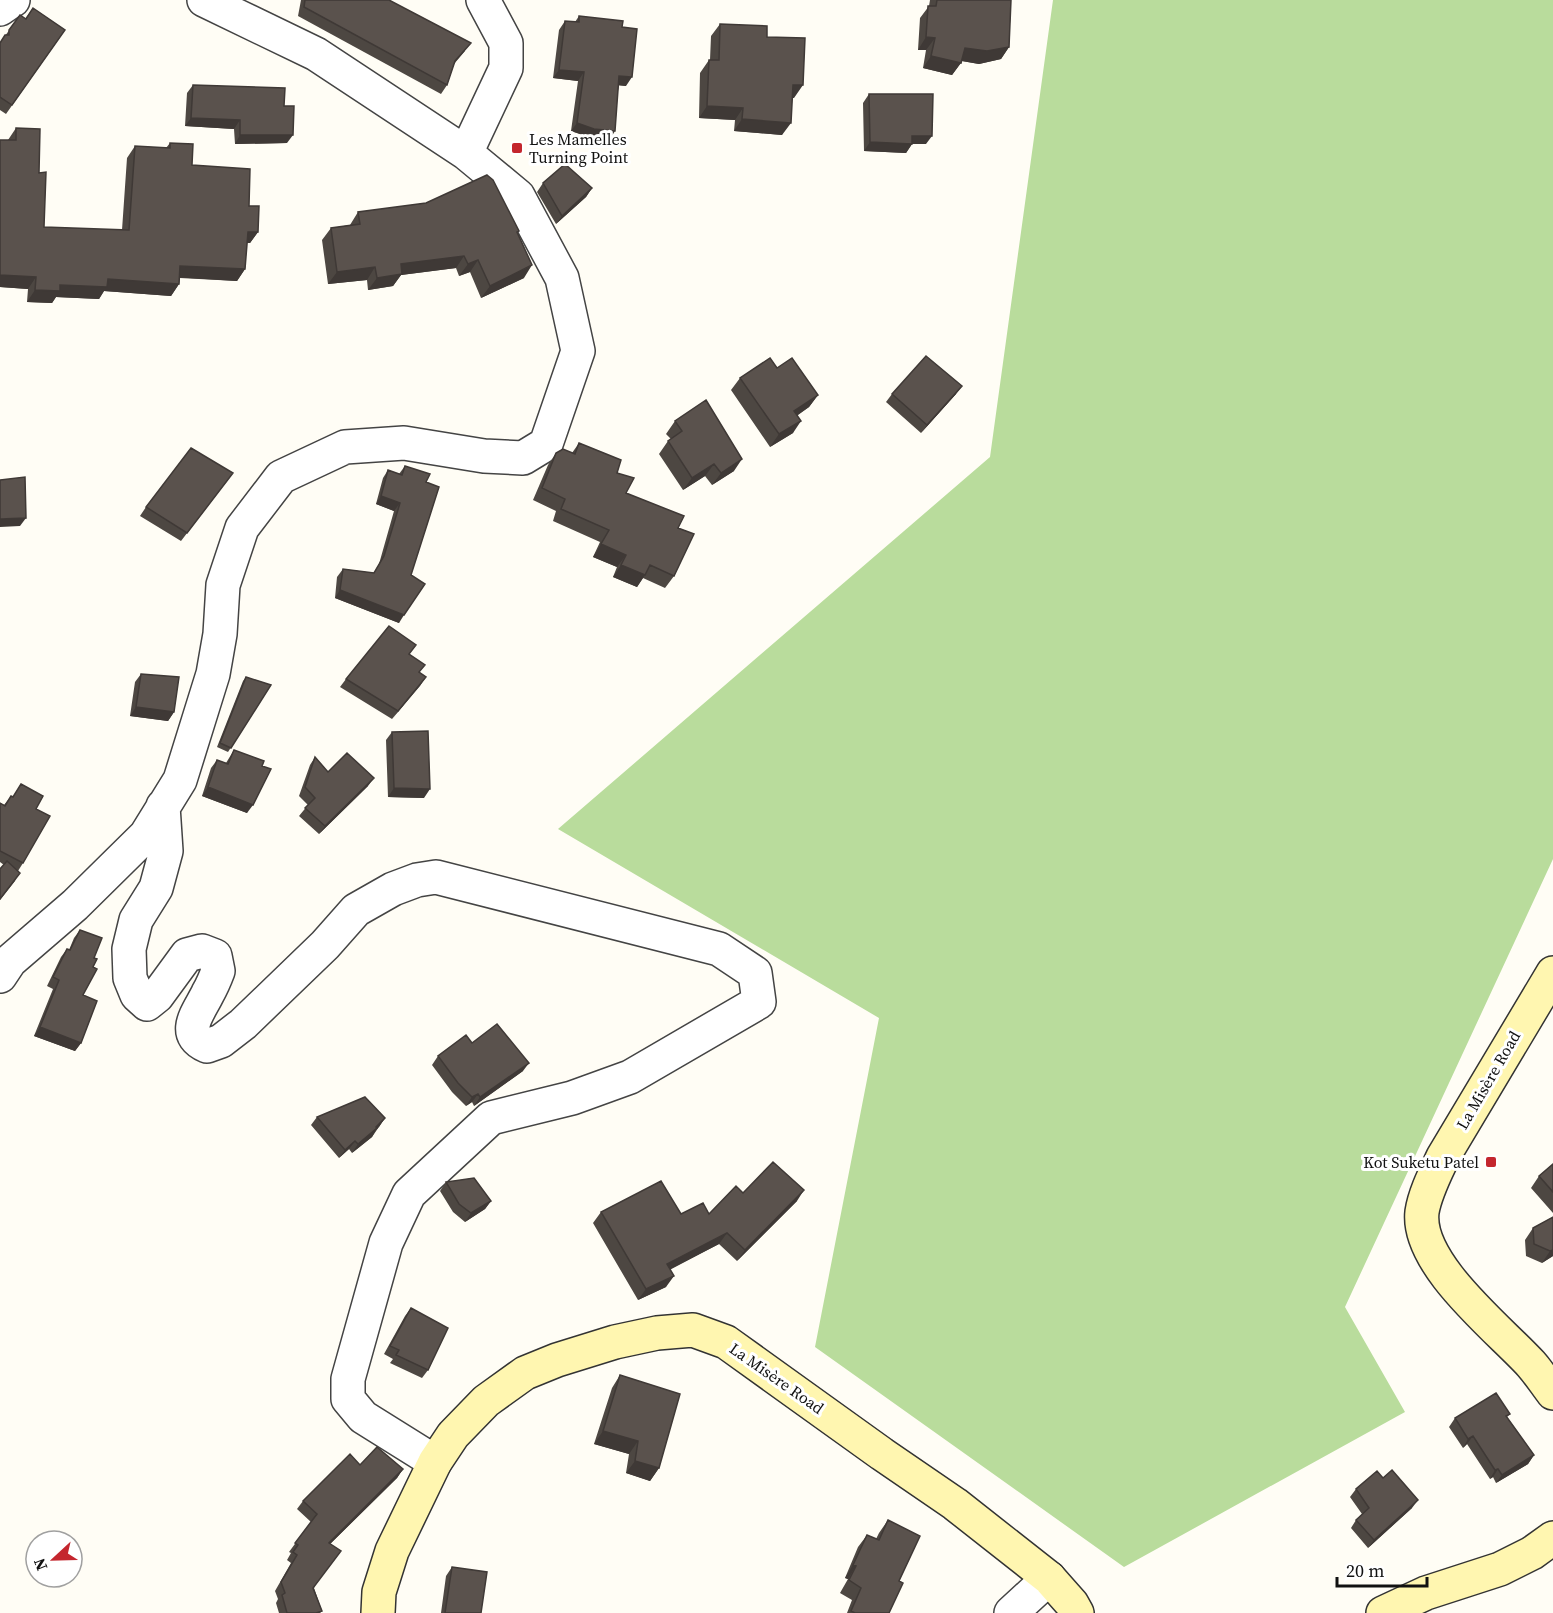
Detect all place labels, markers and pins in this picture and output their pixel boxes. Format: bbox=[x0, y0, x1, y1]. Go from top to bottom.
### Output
place label: Les Mamelles Turning Point bbox=[529, 128, 629, 168]
marker: Les Mamelles Turning Point bbox=[510, 141, 524, 155]
place label: Kot Suketu Patel bbox=[1363, 1151, 1479, 1173]
marker: Kot Suketu Patel bbox=[1484, 1155, 1498, 1169]

